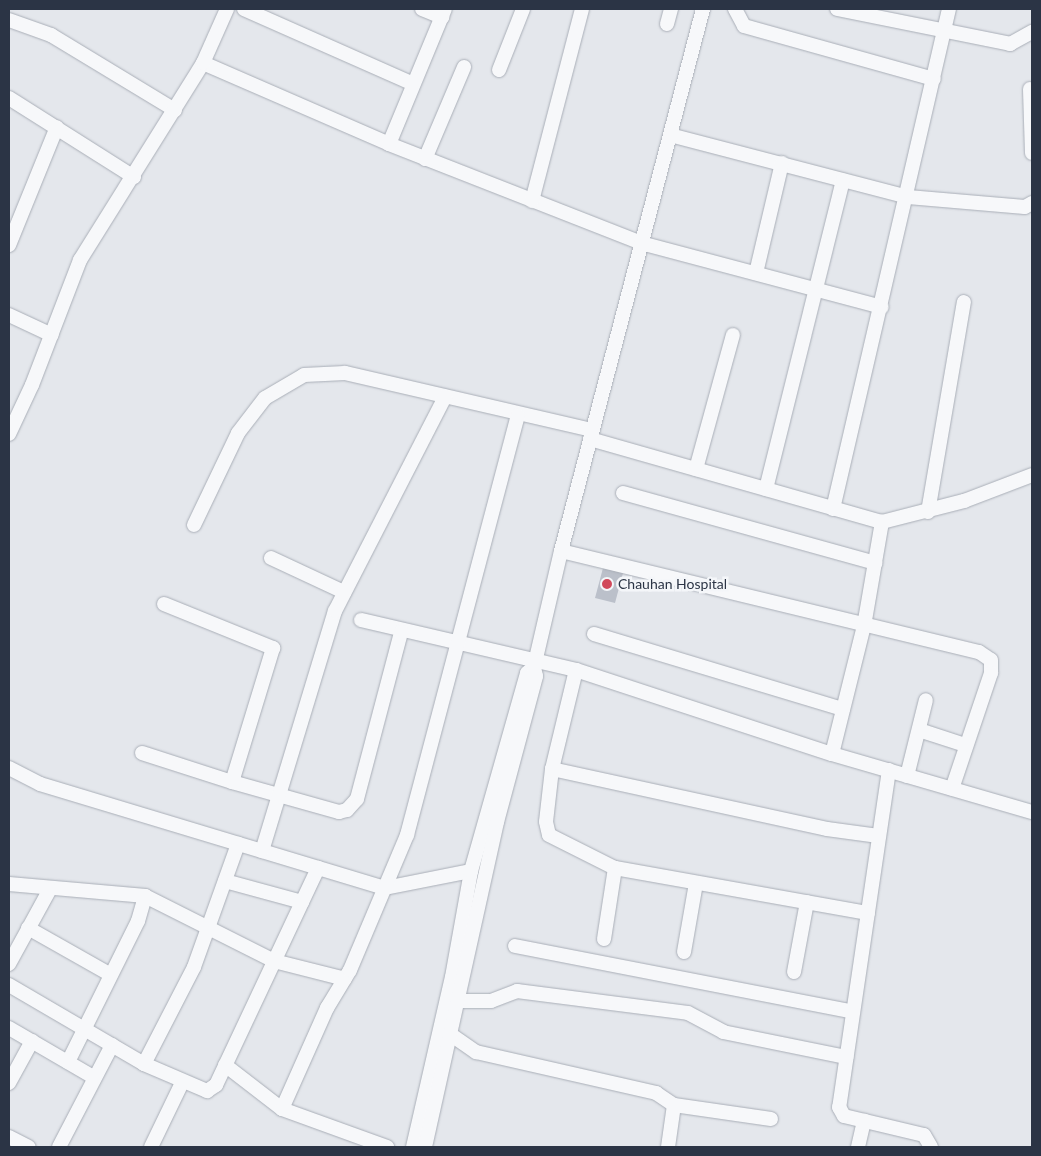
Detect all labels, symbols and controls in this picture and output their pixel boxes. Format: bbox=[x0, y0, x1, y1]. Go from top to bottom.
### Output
place label: Chauhan Hospital bbox=[618, 576, 727, 592]
marker: Chauhan Hospital bbox=[600, 577, 614, 591]

